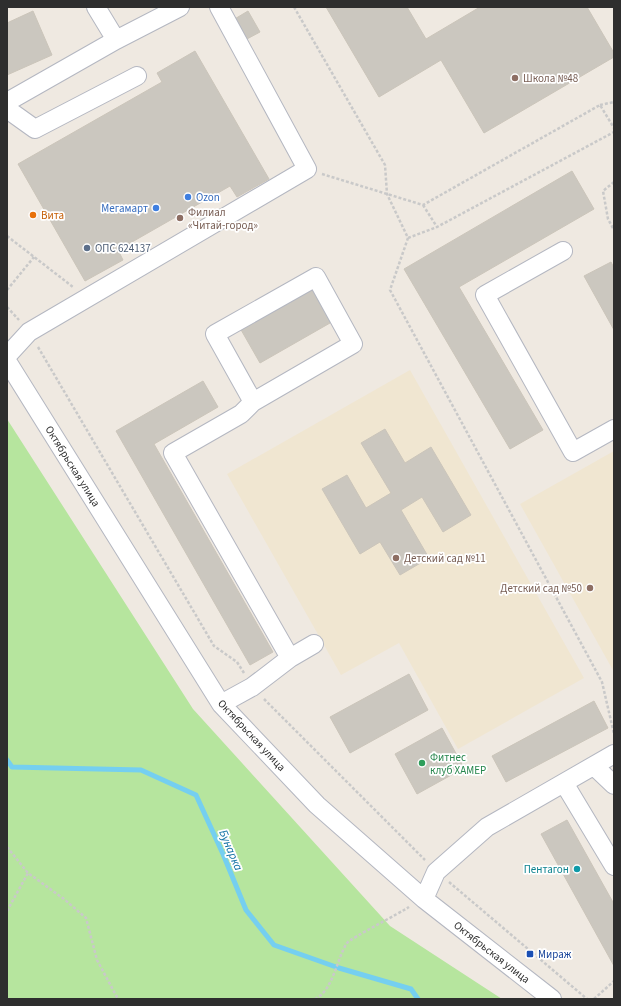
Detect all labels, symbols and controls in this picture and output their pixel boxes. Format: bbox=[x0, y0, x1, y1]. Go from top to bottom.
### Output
place label: Школа №48 bbox=[523, 71, 579, 86]
marker: Школа №48 bbox=[510, 73, 520, 83]
place label: Ozon bbox=[196, 190, 220, 205]
marker: Ozon bbox=[183, 192, 193, 202]
place label: Мегамарт bbox=[101, 201, 148, 216]
marker: Мегамарт bbox=[151, 203, 161, 213]
place label: Филиал «Читай-город» bbox=[188, 205, 258, 233]
place label: Вита bbox=[41, 208, 64, 223]
marker: Вита bbox=[28, 210, 38, 220]
marker: Филиал «Читай-город» bbox=[175, 213, 185, 223]
place label: ОПС 624137 bbox=[95, 241, 151, 256]
marker: ОПС 624137 bbox=[82, 243, 92, 253]
street label: Октябрьская улица bbox=[42, 423, 104, 510]
place label: Детский сад №11 bbox=[404, 551, 486, 566]
marker: Детский сад №11 bbox=[391, 553, 401, 563]
place label: Детский сад №50 bbox=[500, 581, 582, 596]
marker: Детский сад №50 bbox=[585, 583, 595, 593]
street label: Октябрьская улица bbox=[214, 696, 289, 774]
place label: Фитнес клуб ХАМЕР bbox=[430, 750, 486, 778]
marker: Фитнес клуб ХАМЕР bbox=[417, 758, 427, 768]
water label: Бунарка bbox=[214, 827, 247, 874]
place label: Пентагон bbox=[524, 862, 569, 877]
marker: Пентагон bbox=[572, 864, 582, 874]
street label: Октябрьская улица bbox=[450, 918, 533, 987]
place label: Мираж bbox=[538, 947, 572, 962]
marker: Мираж bbox=[525, 949, 535, 959]

